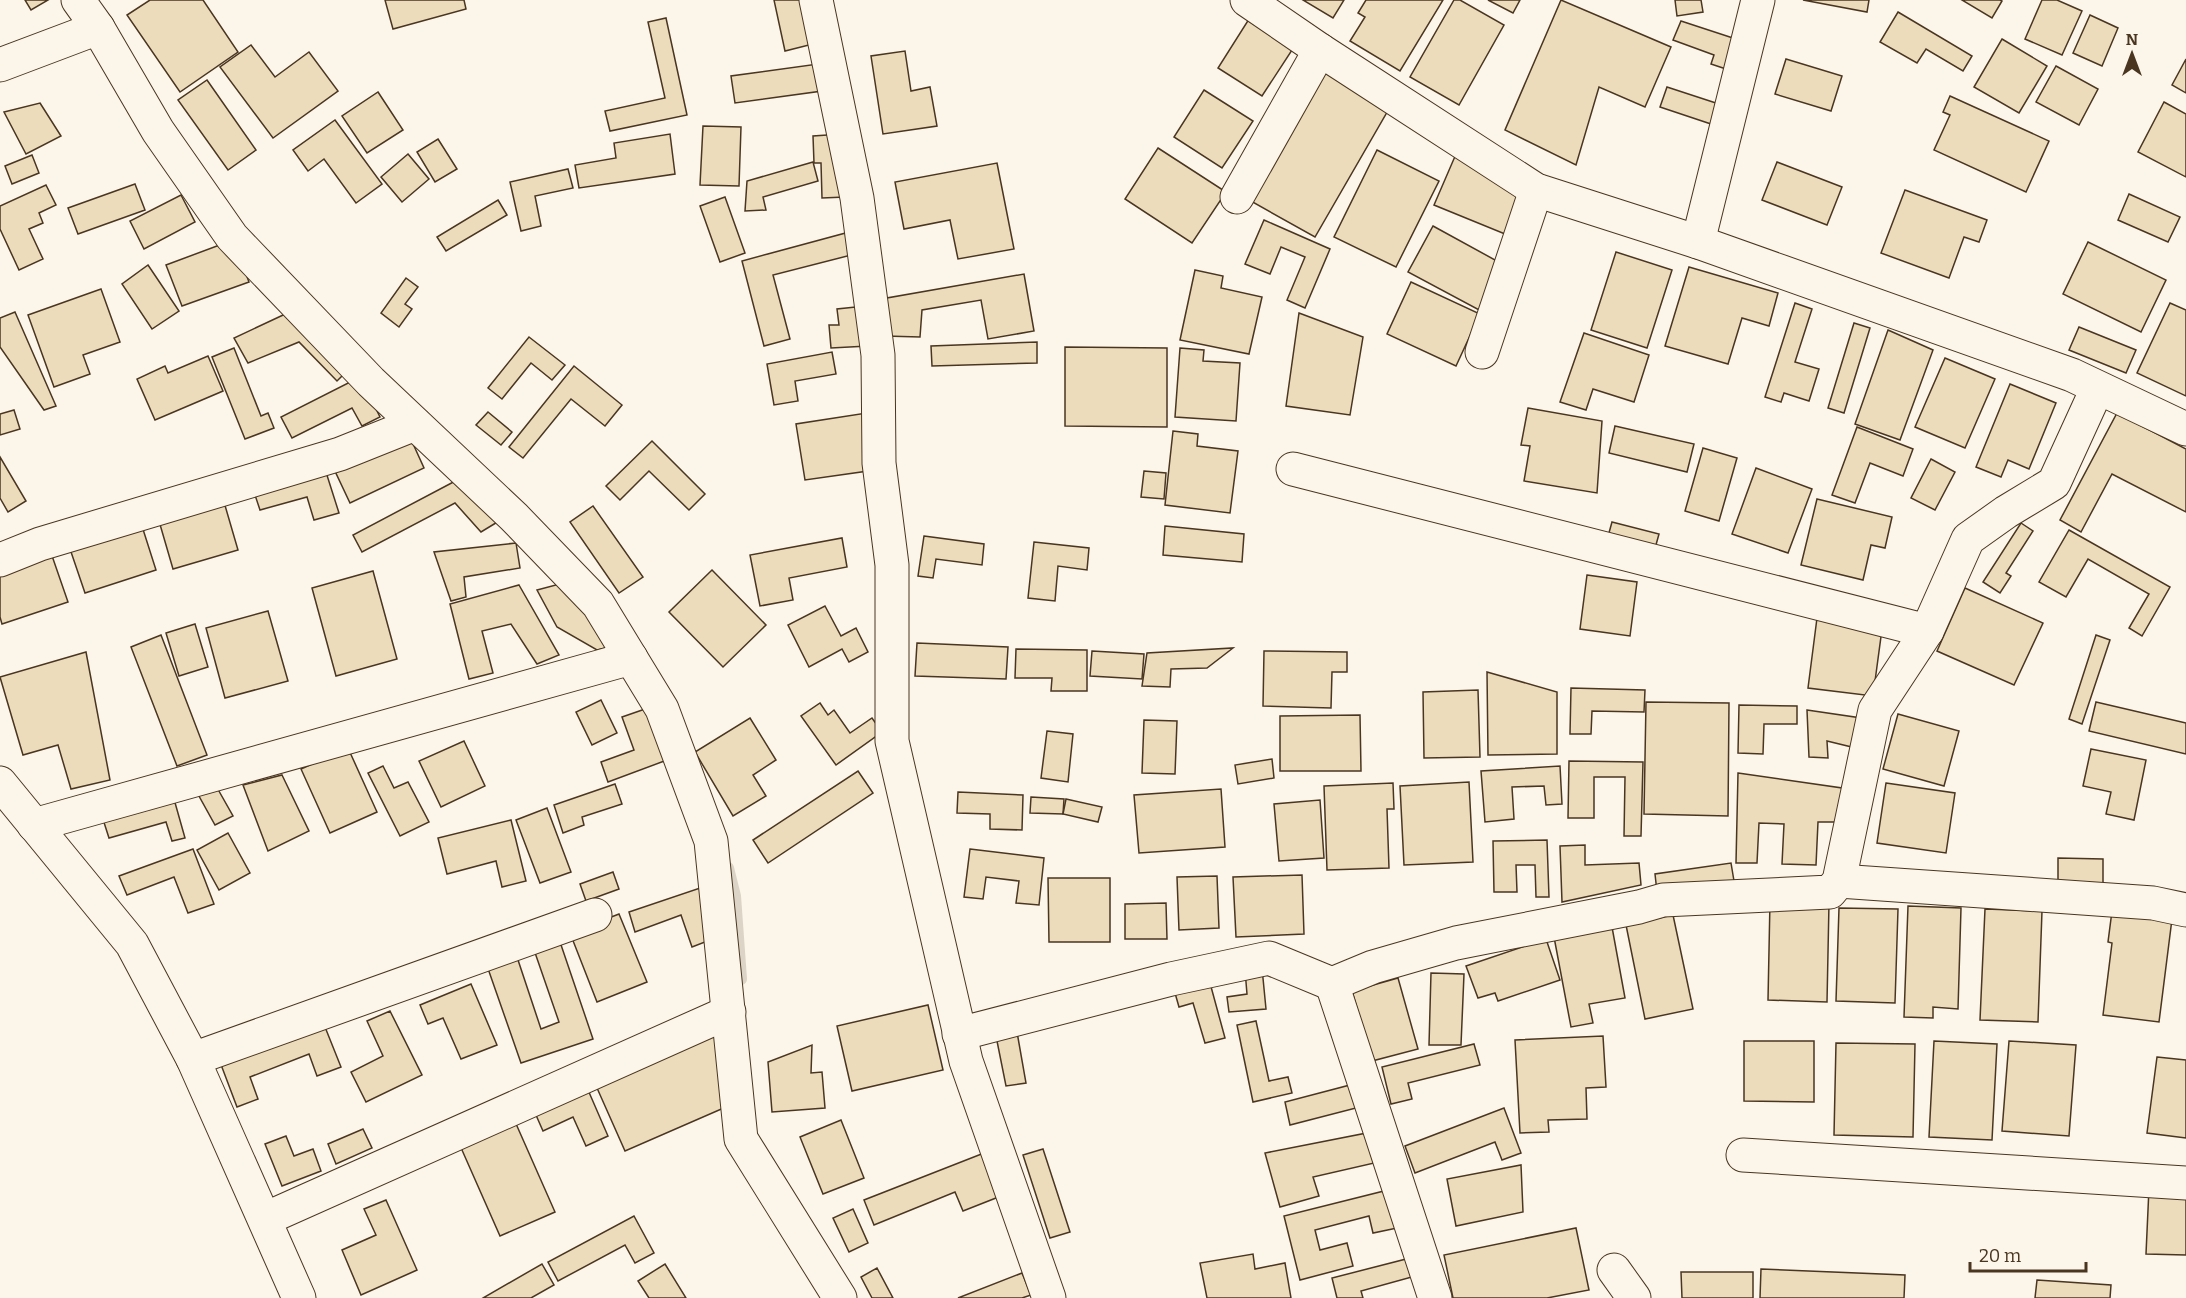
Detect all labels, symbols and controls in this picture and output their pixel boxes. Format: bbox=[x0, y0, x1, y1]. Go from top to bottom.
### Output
north arrow bbox=[2102, 24, 2162, 84]
text: N bbox=[2126, 30, 2138, 49]
scale bar bbox=[1970, 1235, 2086, 1273]
text: 20 m bbox=[1979, 1245, 2021, 1267]

